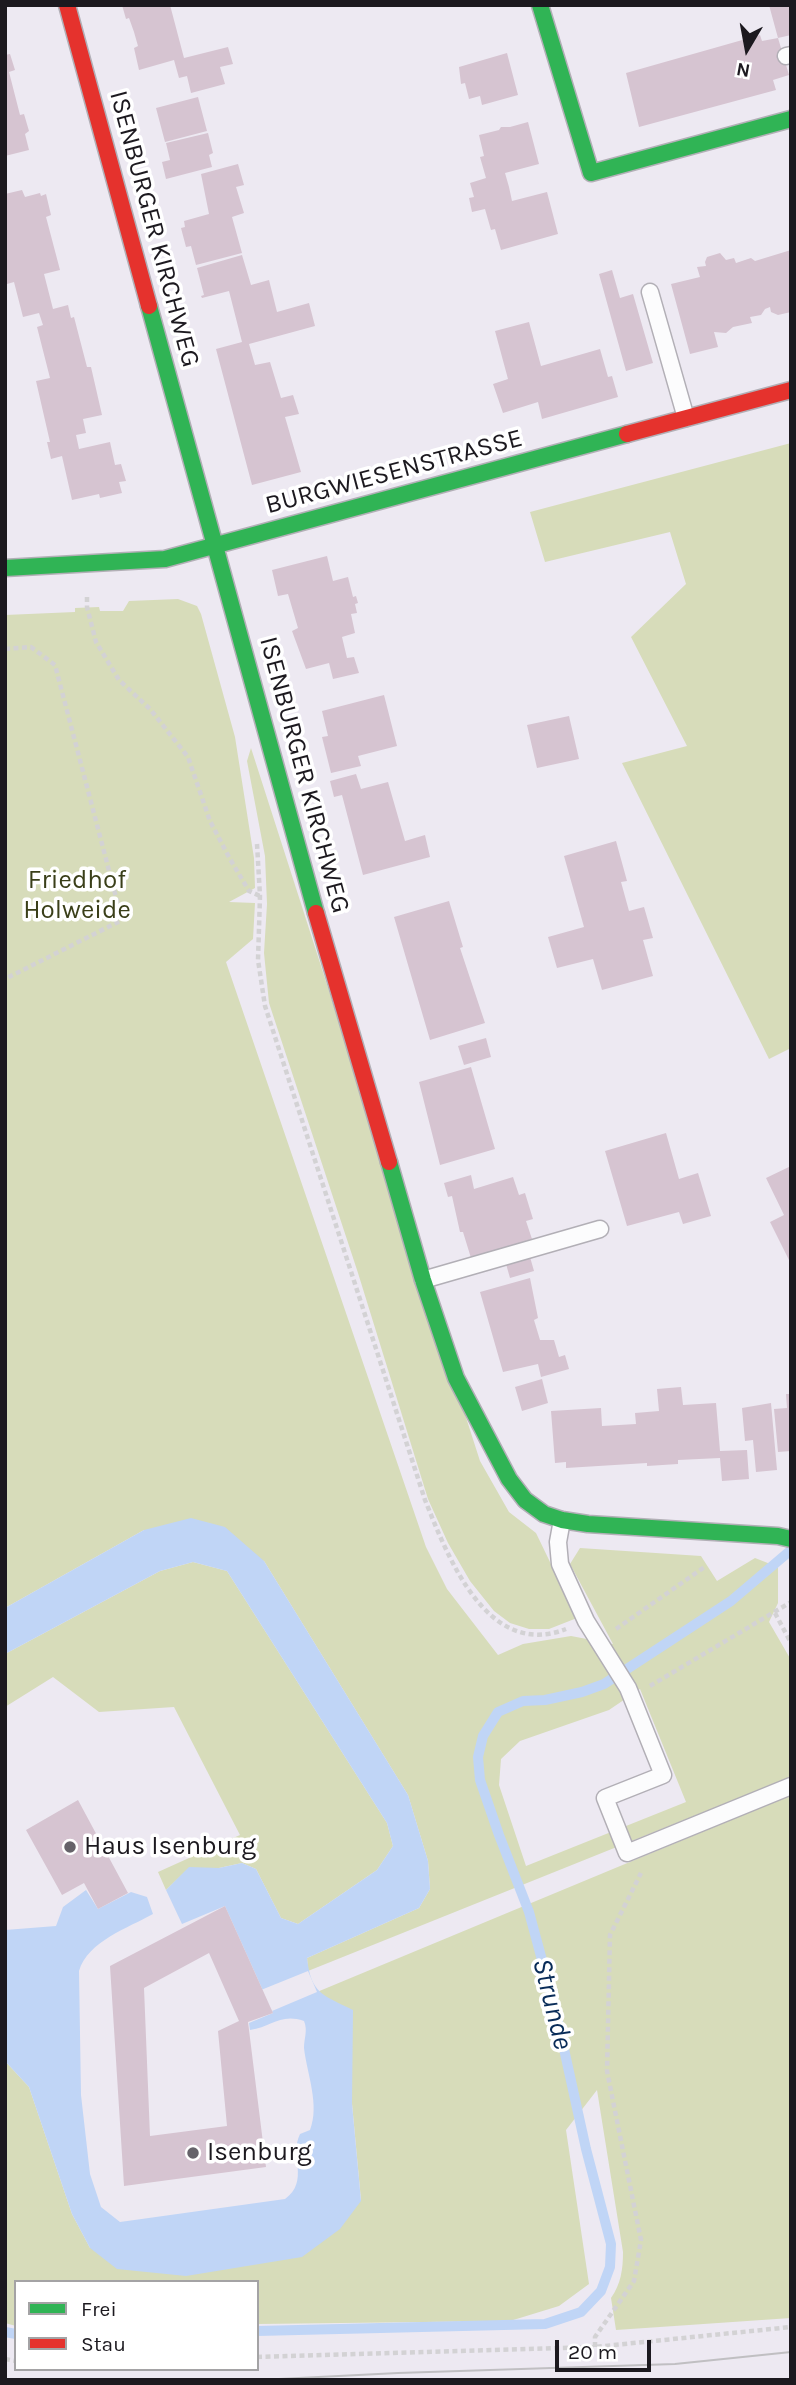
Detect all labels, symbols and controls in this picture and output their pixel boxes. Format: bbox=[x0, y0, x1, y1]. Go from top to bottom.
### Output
north arrow bbox=[712, 14, 782, 84]
text: N bbox=[735, 58, 752, 82]
street label: ISENBURGER KIRCHWEG bbox=[102, 87, 206, 371]
street label: BURGWIESENSTRASSE bbox=[262, 423, 526, 521]
street label: ISENBURGER KIRCHWEG bbox=[252, 633, 356, 917]
park label: Friedhof Holweide bbox=[23, 865, 131, 926]
place label: Haus Isenburg bbox=[84, 1831, 256, 1863]
marker: Haus Isenburg bbox=[62, 1839, 78, 1855]
water label: Strunde bbox=[524, 1955, 580, 2053]
place label: Isenburg bbox=[207, 2137, 312, 2169]
marker: Isenburg bbox=[185, 2145, 201, 2161]
legend bbox=[14, 2280, 259, 2371]
text: Frei bbox=[81, 2297, 117, 2321]
scale bar bbox=[558, 2326, 654, 2370]
text: Stau bbox=[81, 2332, 126, 2356]
text: 20 m bbox=[568, 2340, 617, 2364]

